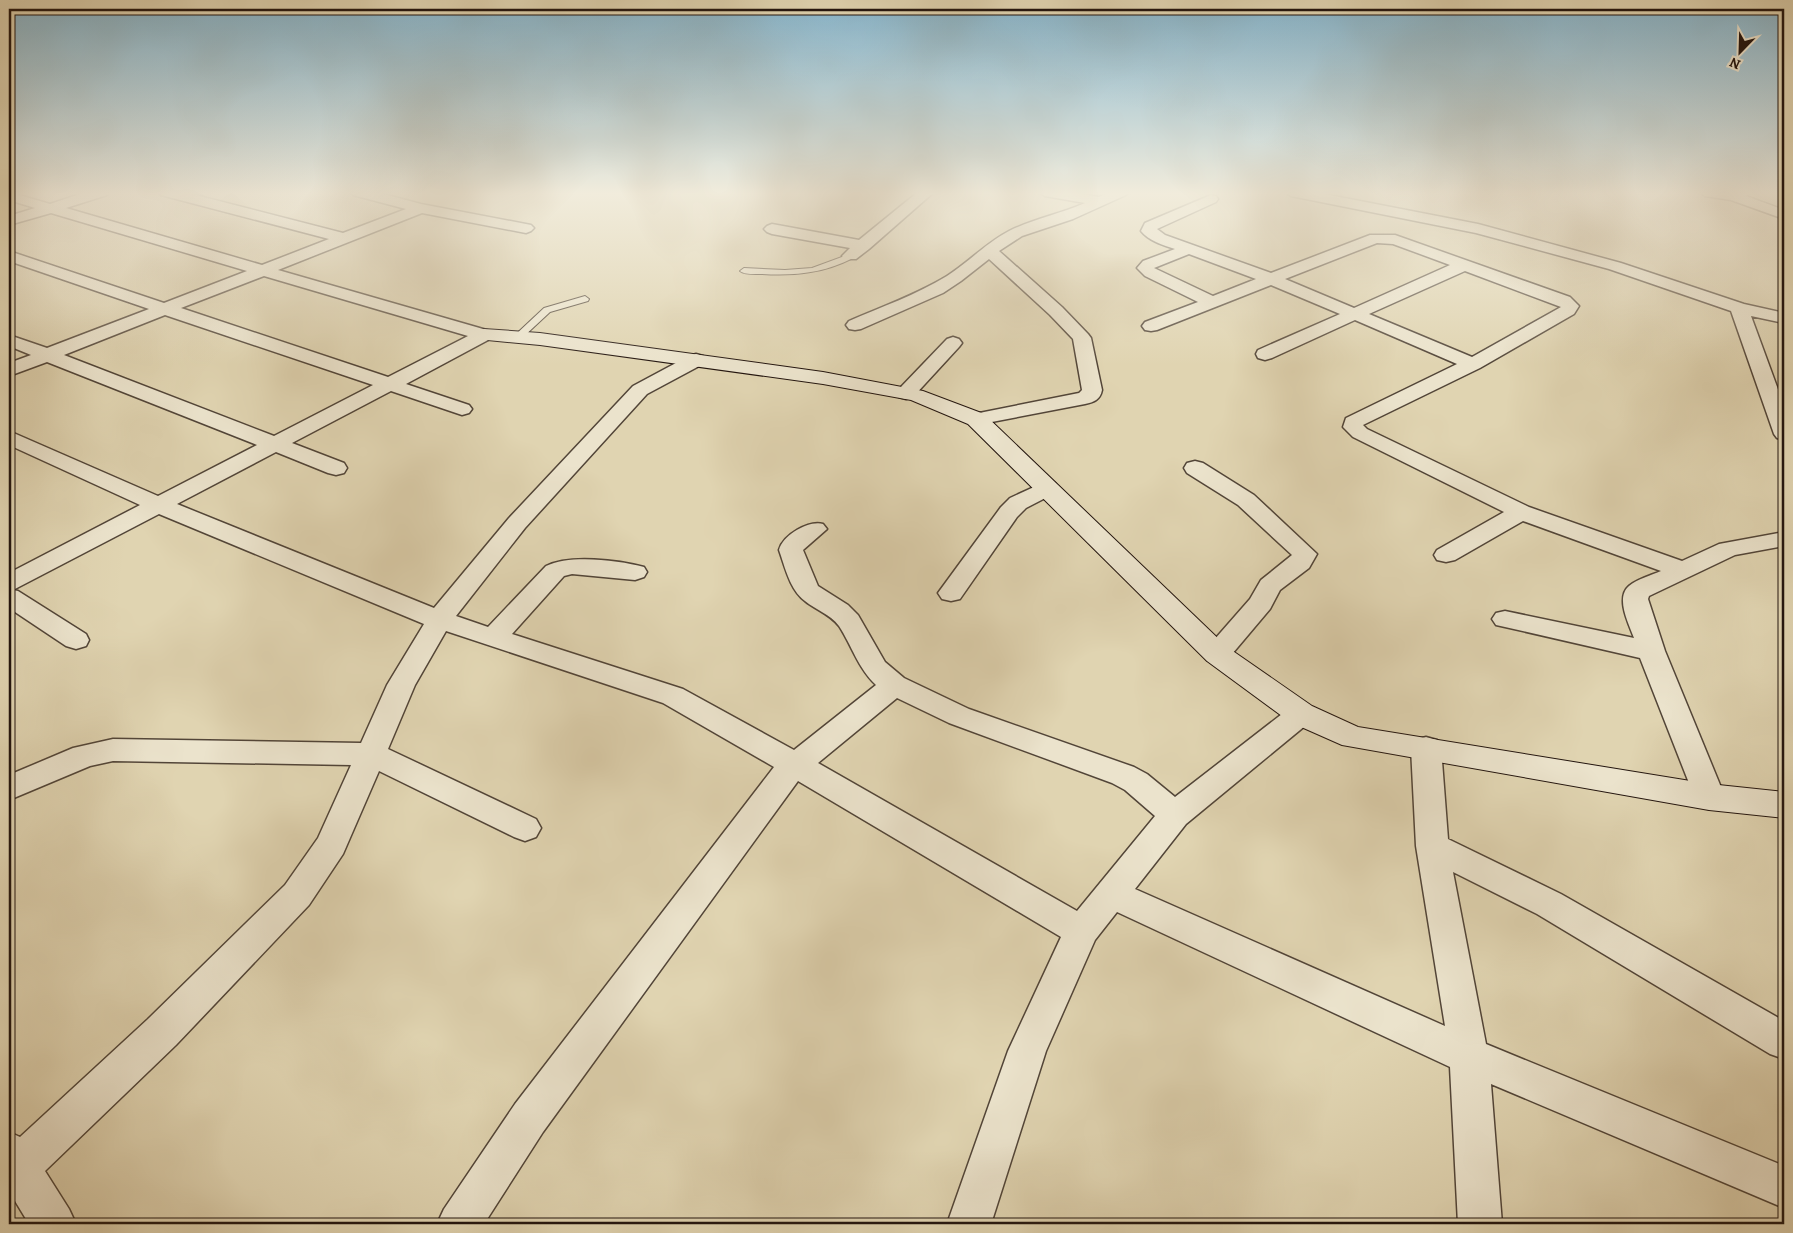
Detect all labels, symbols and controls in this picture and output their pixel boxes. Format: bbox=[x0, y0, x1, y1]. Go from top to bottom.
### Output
north arrow bbox=[1716, 28, 1766, 78]
text: N bbox=[1727, 53, 1744, 74]

